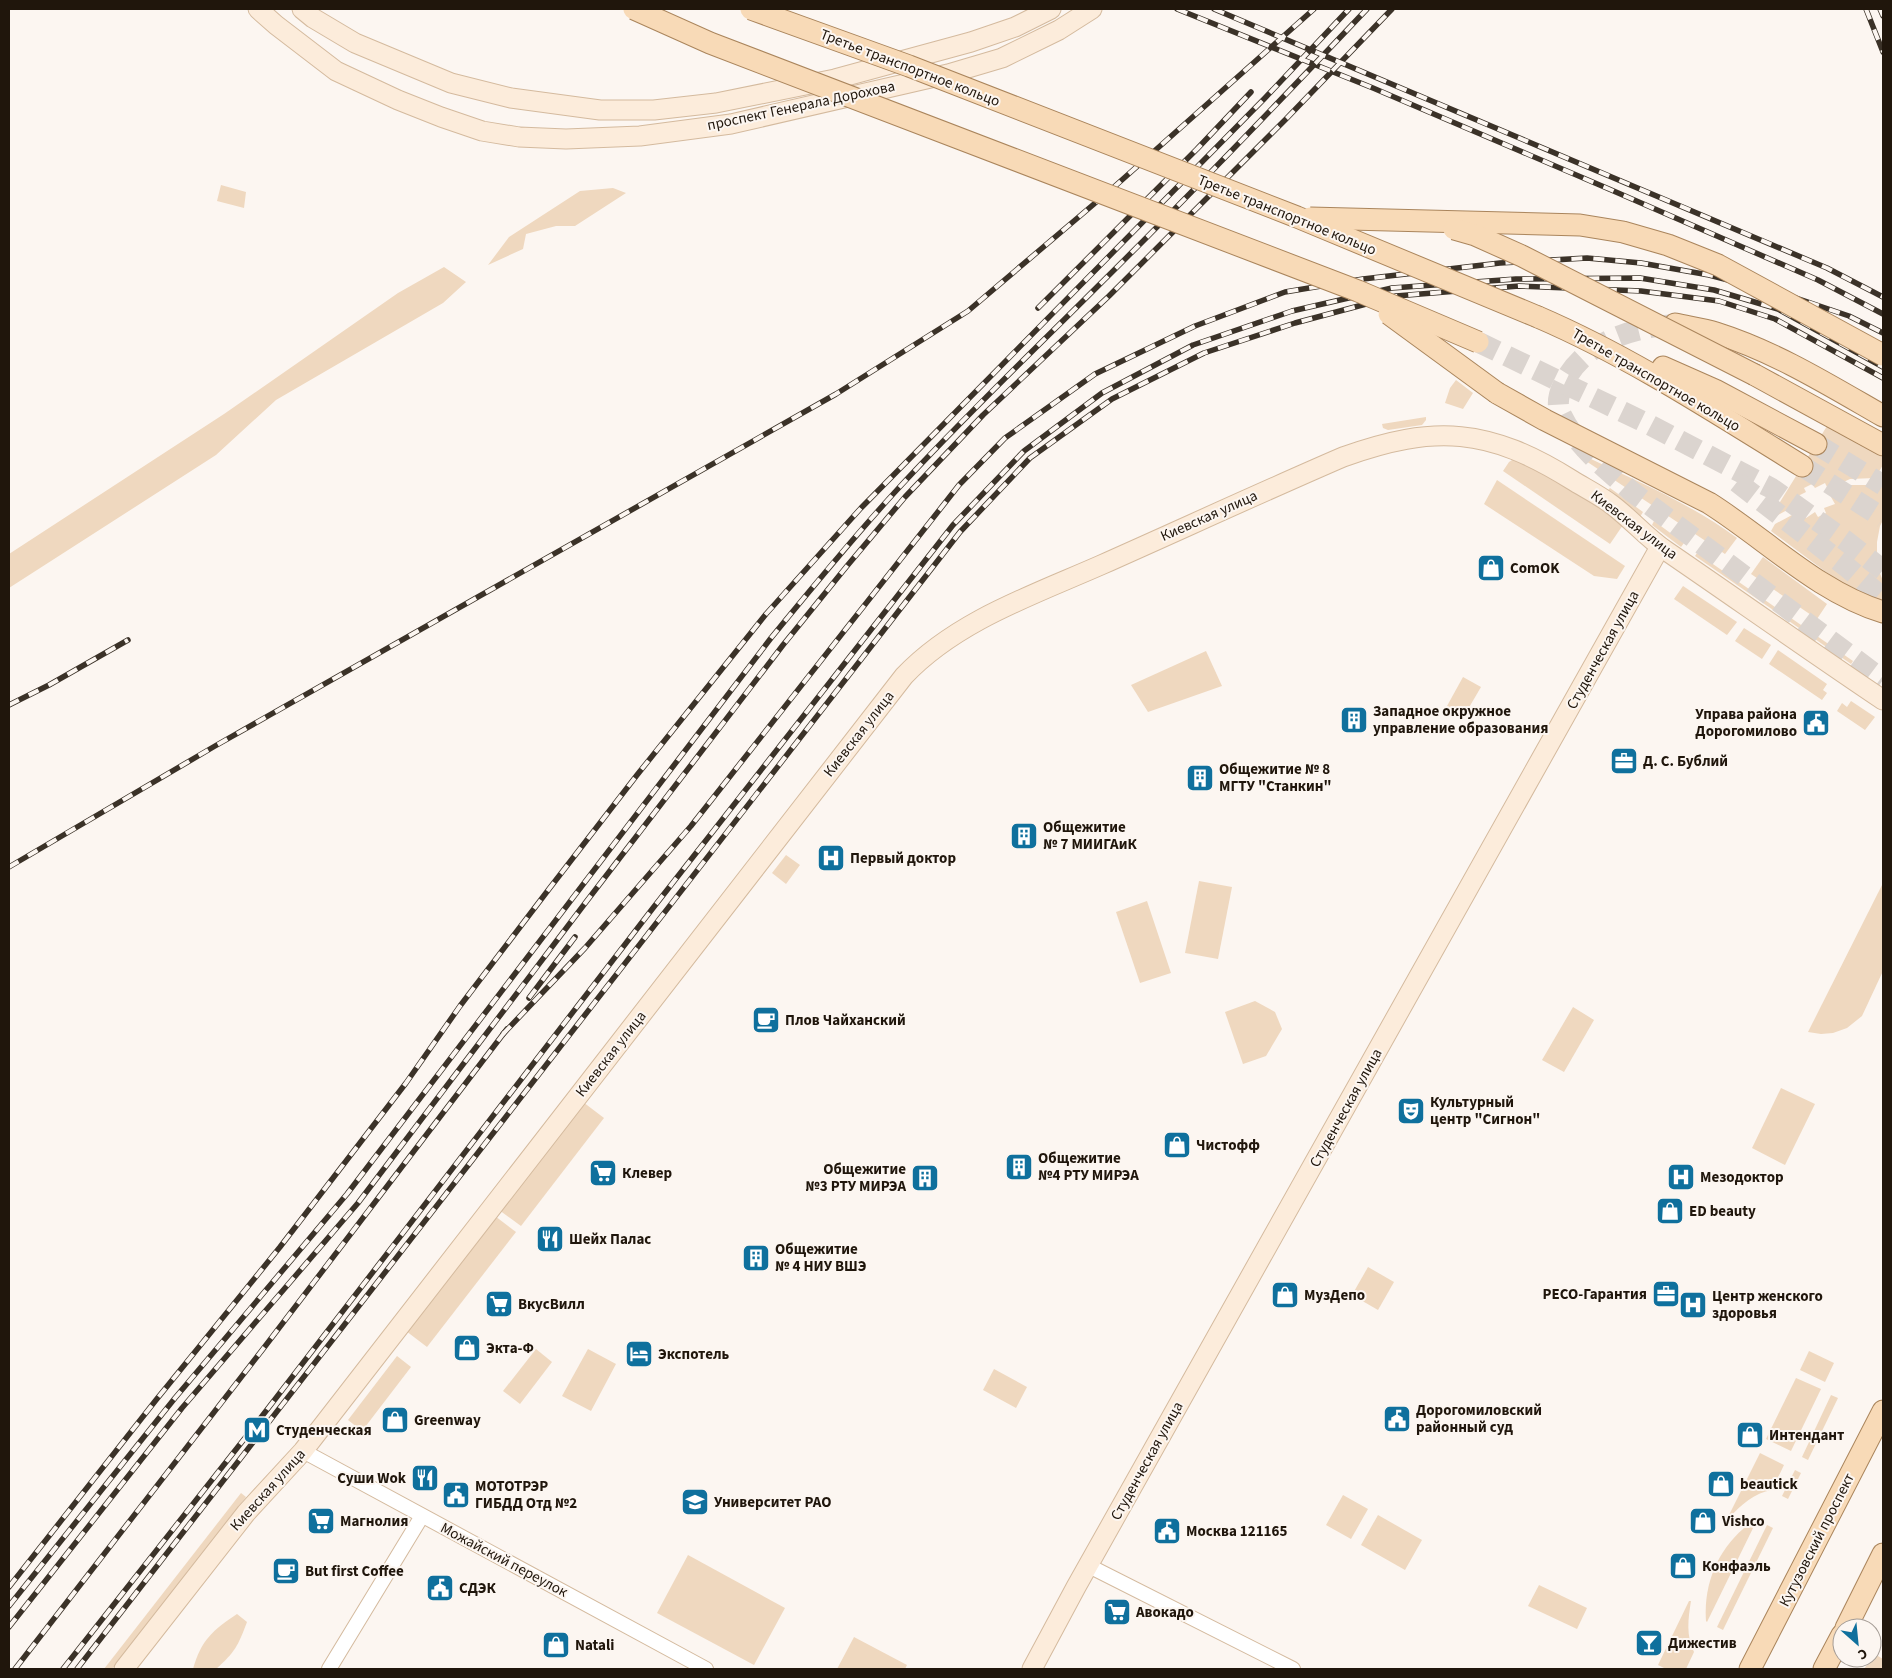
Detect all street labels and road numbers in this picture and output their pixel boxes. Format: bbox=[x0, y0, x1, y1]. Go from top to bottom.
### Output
street label: Третье транспортное кольцо bbox=[817, 24, 1003, 112]
street label: проспект Генерала Дорохова bbox=[705, 76, 897, 136]
street label: Третье транспортное кольцо bbox=[1195, 169, 1379, 261]
street label: Третье транспортное кольцо bbox=[1568, 323, 1744, 437]
street label: Киевская улица bbox=[1157, 485, 1261, 547]
street label: Киевская улица bbox=[1586, 485, 1682, 565]
street label: Студенческая улица bbox=[1562, 587, 1644, 713]
street label: Киевская улица bbox=[819, 687, 899, 781]
street label: Киевская улица bbox=[571, 1007, 651, 1101]
street label: Студенческая улица bbox=[1305, 1045, 1387, 1171]
street label: Студенческая улица bbox=[1106, 1398, 1188, 1524]
street label: Киевская улица bbox=[225, 1444, 311, 1536]
street label: Кутузовский проспект bbox=[1774, 1470, 1860, 1610]
street label: Можайский переулок bbox=[437, 1518, 572, 1603]

